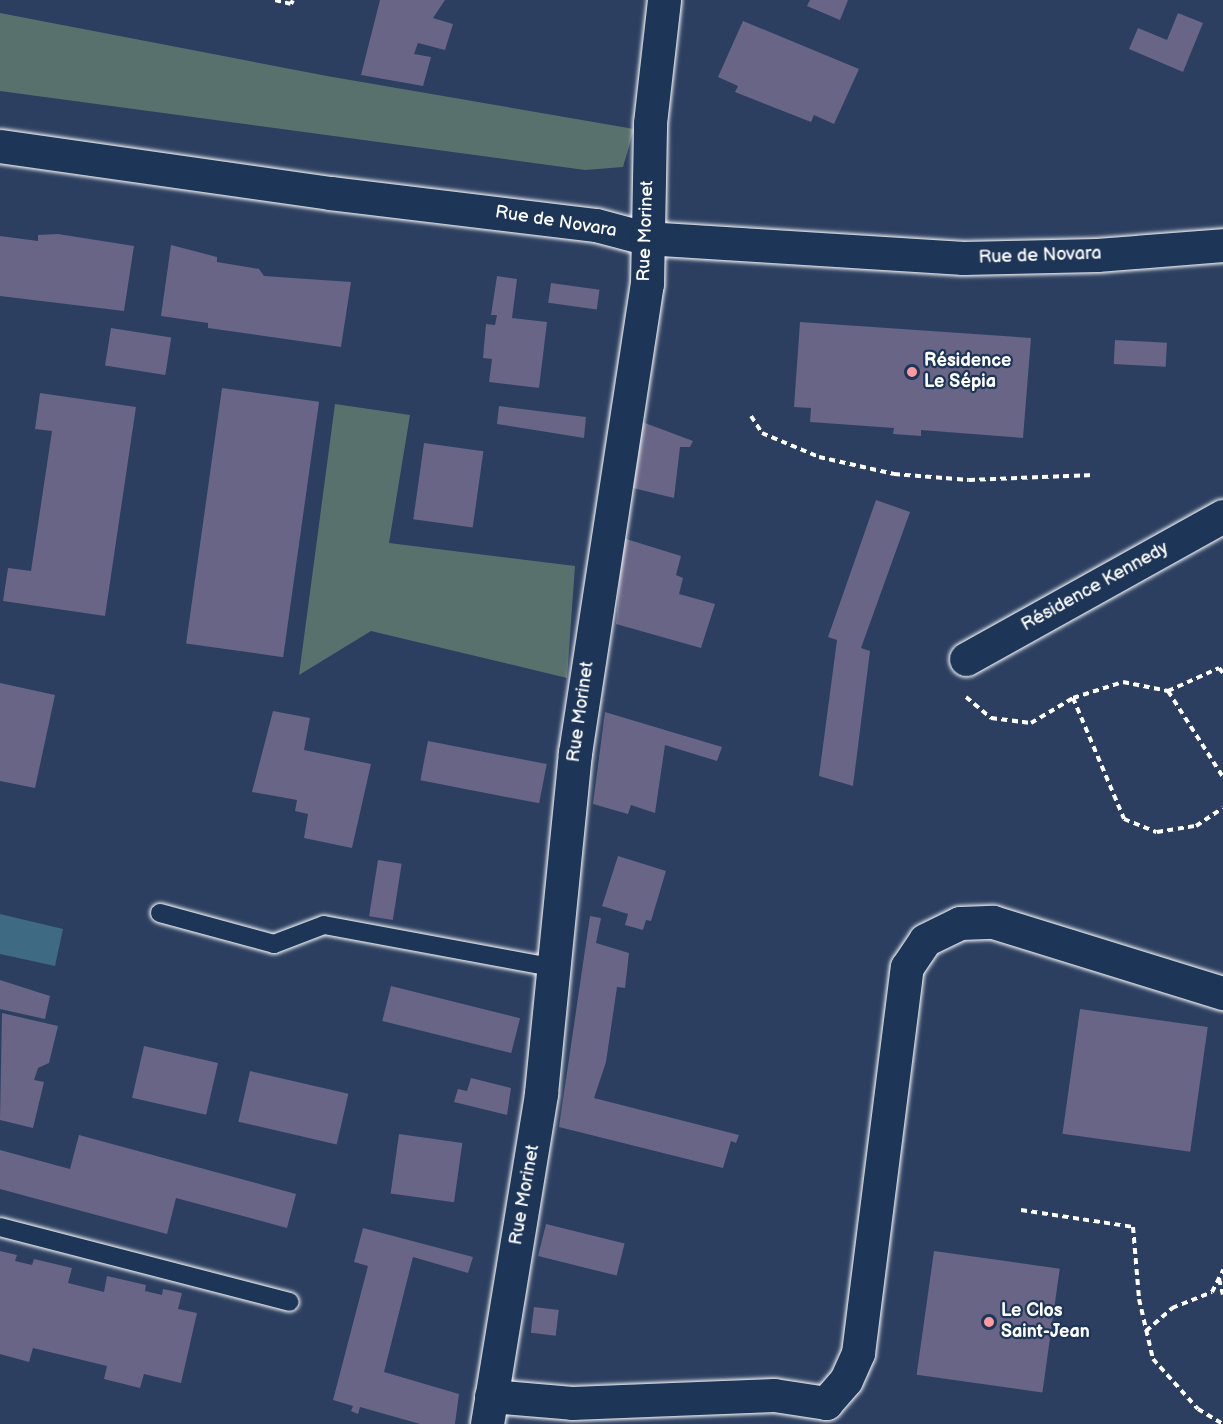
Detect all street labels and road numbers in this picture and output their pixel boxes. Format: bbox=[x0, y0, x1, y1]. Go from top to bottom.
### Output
street label: Rue Morinet bbox=[633, 180, 659, 282]
street label: Rue de Novara bbox=[494, 202, 618, 242]
street label: Rue de Novara bbox=[978, 243, 1102, 269]
street label: Résidence Kennedy bbox=[1018, 538, 1172, 636]
street label: Rue Morinet bbox=[563, 660, 599, 764]
street label: Rue Morinet bbox=[506, 1143, 544, 1247]

